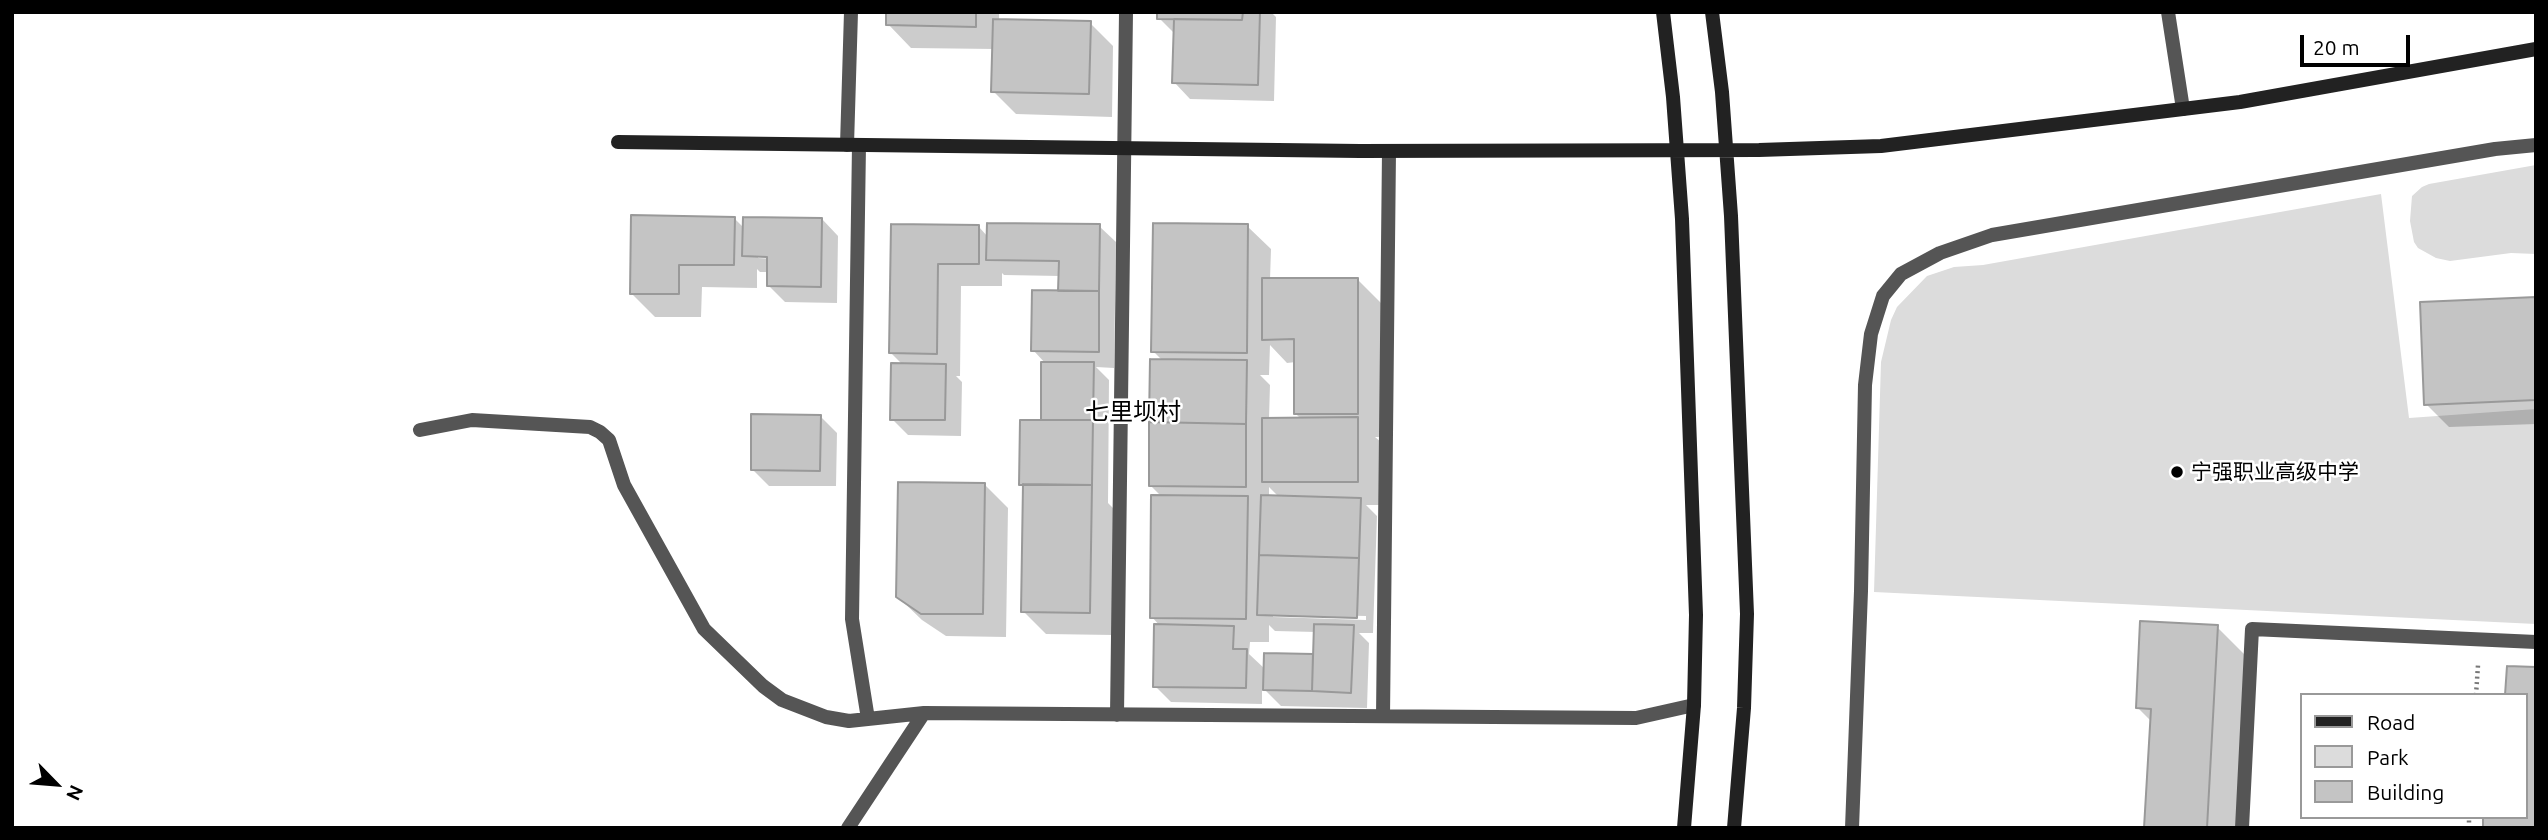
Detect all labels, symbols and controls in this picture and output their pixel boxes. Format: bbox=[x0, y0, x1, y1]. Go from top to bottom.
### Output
scale bar bbox=[2303, 21, 2413, 65]
text: 20 m bbox=[2313, 35, 2360, 59]
district label: 七里坝村 bbox=[1085, 398, 1181, 426]
place label: 宁强职业高级中学 bbox=[2191, 459, 2359, 485]
marker: 宁强职业高级中学 bbox=[2169, 464, 2185, 480]
legend bbox=[2300, 693, 2527, 819]
text: Road bbox=[2367, 710, 2415, 734]
text: Park bbox=[2367, 745, 2409, 769]
north arrow bbox=[21, 749, 91, 819]
text: Building bbox=[2367, 780, 2444, 804]
text: N bbox=[62, 782, 88, 804]

